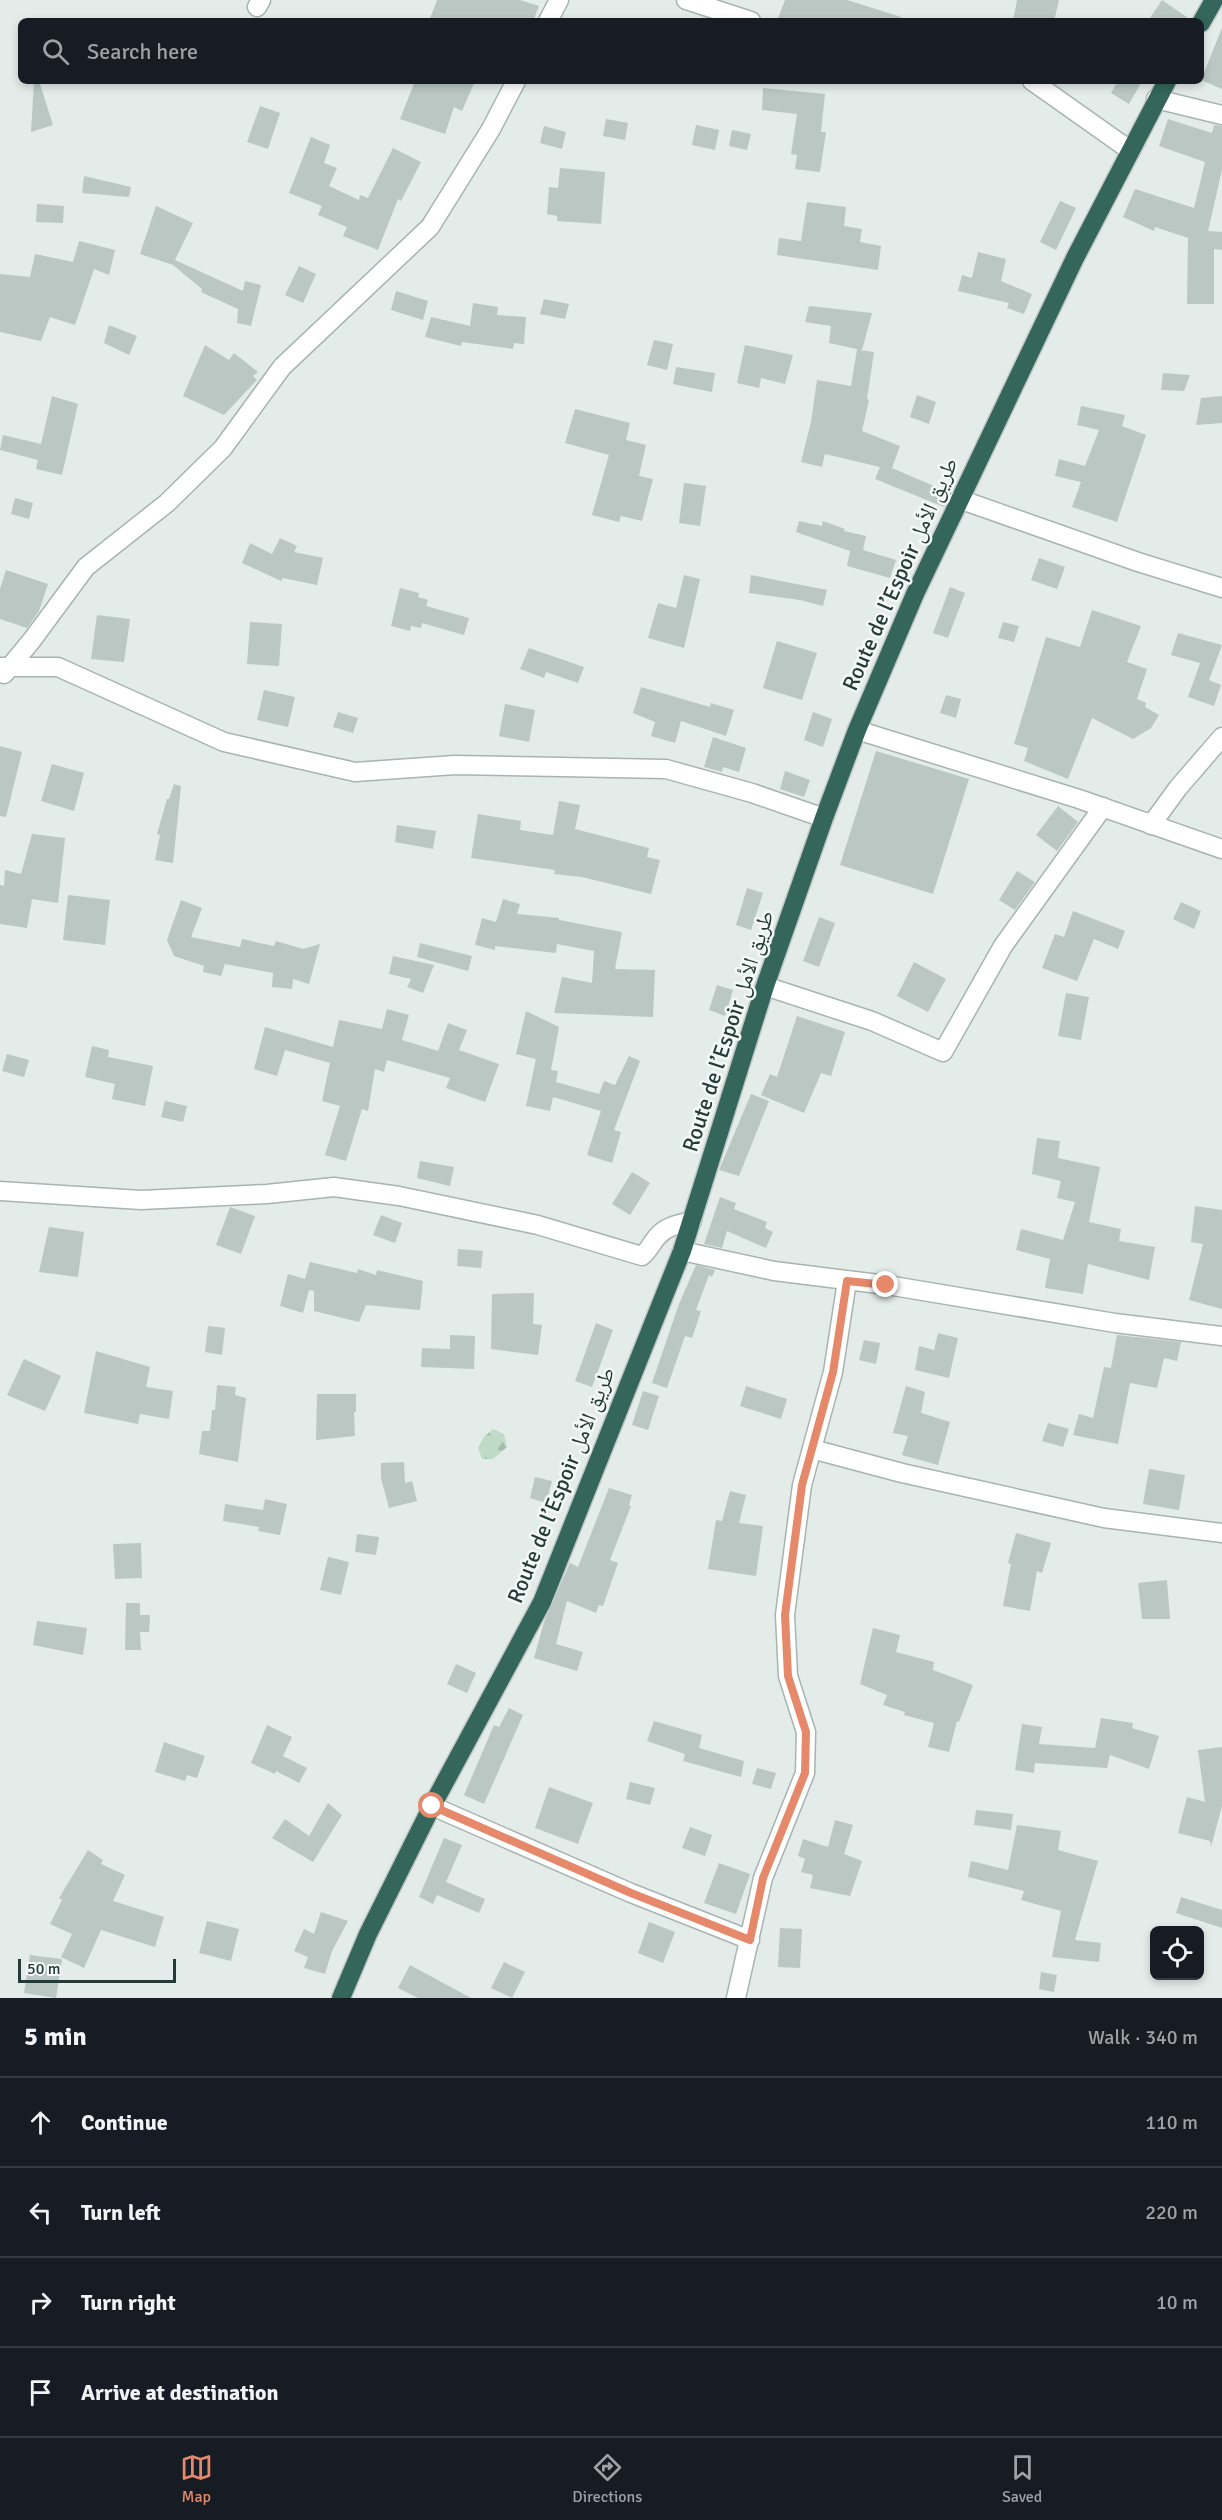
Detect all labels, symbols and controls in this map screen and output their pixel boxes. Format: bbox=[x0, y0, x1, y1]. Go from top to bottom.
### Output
search box bbox=[18, 18, 1204, 84]
icon: search bbox=[39, 35, 72, 68]
text: Search here bbox=[87, 38, 198, 65]
street label: Route de l’Espoir طريق الأمل bbox=[836, 453, 964, 695]
street label: Route de l’Espoir طريق الأمل bbox=[676, 907, 780, 1155]
route end bbox=[872, 1271, 898, 1297]
street label: Route de l’Espoir طريق الأمل bbox=[501, 1363, 621, 1607]
route start bbox=[418, 1792, 444, 1818]
map controls bbox=[1150, 1926, 1204, 1980]
button: locate bbox=[1150, 1926, 1204, 1980]
scale bar bbox=[18, 1956, 176, 1984]
text: 50 m bbox=[27, 1959, 61, 1979]
text: 5 min bbox=[24, 2021, 87, 2053]
text: Walk · 340 m bbox=[1088, 2025, 1198, 2050]
icon: ahead bbox=[24, 2106, 57, 2139]
text: Continue bbox=[81, 2109, 168, 2136]
text: 110 m bbox=[1145, 2110, 1198, 2135]
icon: left bbox=[24, 2196, 57, 2229]
text: Turn left bbox=[81, 2199, 161, 2226]
text: 220 m bbox=[1145, 2200, 1198, 2225]
icon: right bbox=[24, 2286, 57, 2319]
text: Turn right bbox=[81, 2289, 176, 2316]
text: 10 m bbox=[1156, 2290, 1198, 2315]
icon: arrive bbox=[24, 2376, 57, 2409]
text: Arrive at destination bbox=[81, 2379, 278, 2406]
tab: Map bbox=[180, 2451, 213, 2507]
tab: Directions bbox=[572, 2451, 642, 2507]
tab: Saved bbox=[1002, 2451, 1042, 2507]

